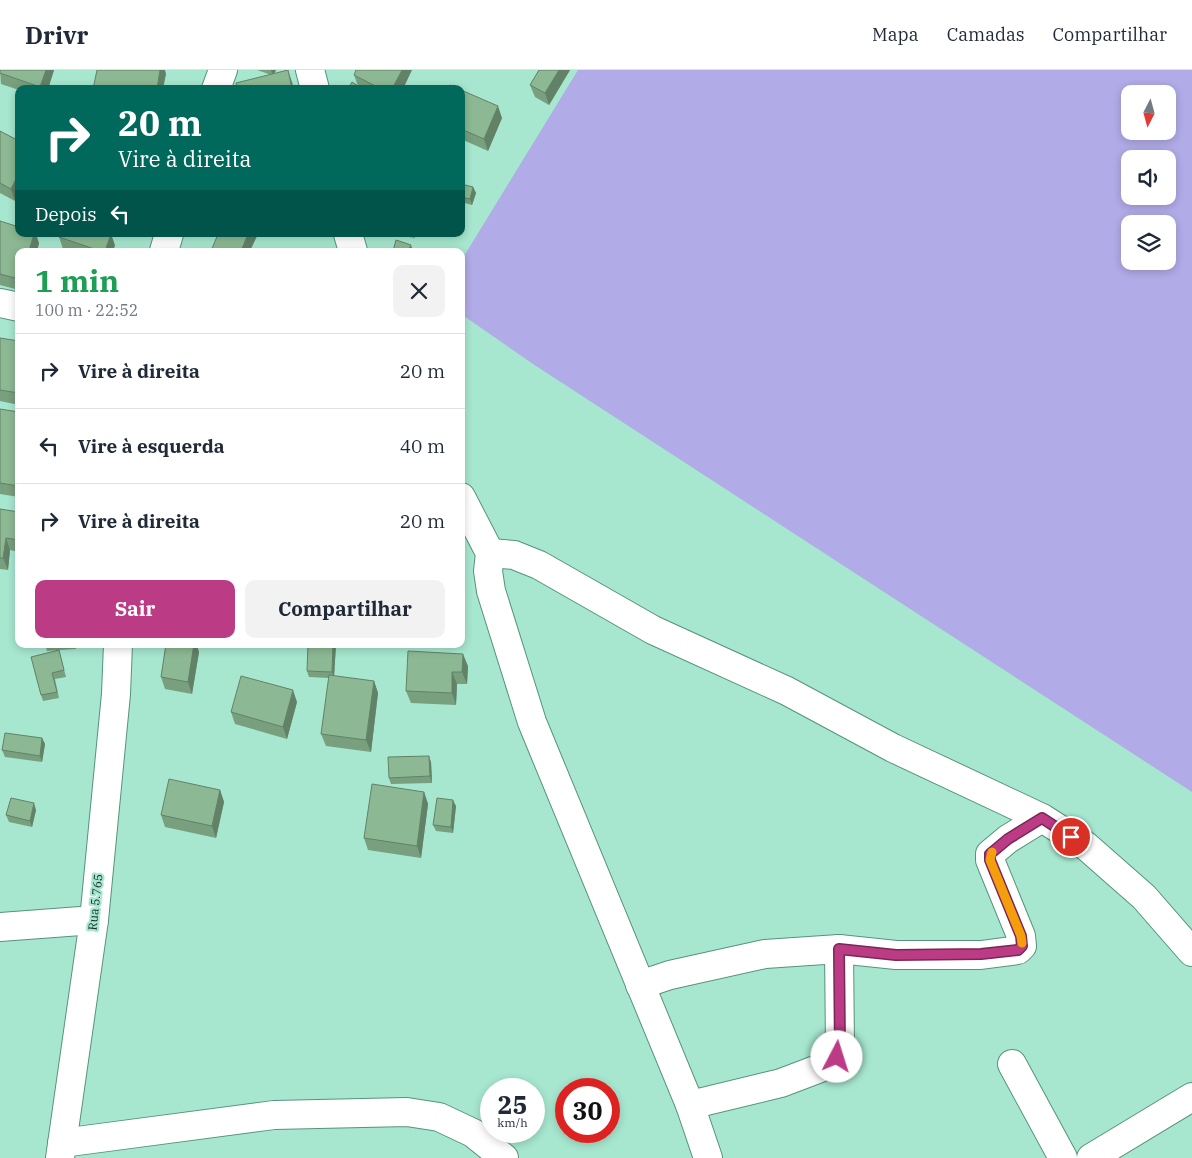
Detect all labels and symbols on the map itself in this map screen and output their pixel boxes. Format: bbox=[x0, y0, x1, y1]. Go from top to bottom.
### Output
north arrow bbox=[1121, 85, 1176, 140]
pin bbox=[1050, 816, 1092, 858]
street label: Rua 5.765 bbox=[85, 873, 105, 931]
position arrow bbox=[810, 1030, 862, 1082]
speed limit sign: 30 bbox=[555, 1078, 620, 1143]

